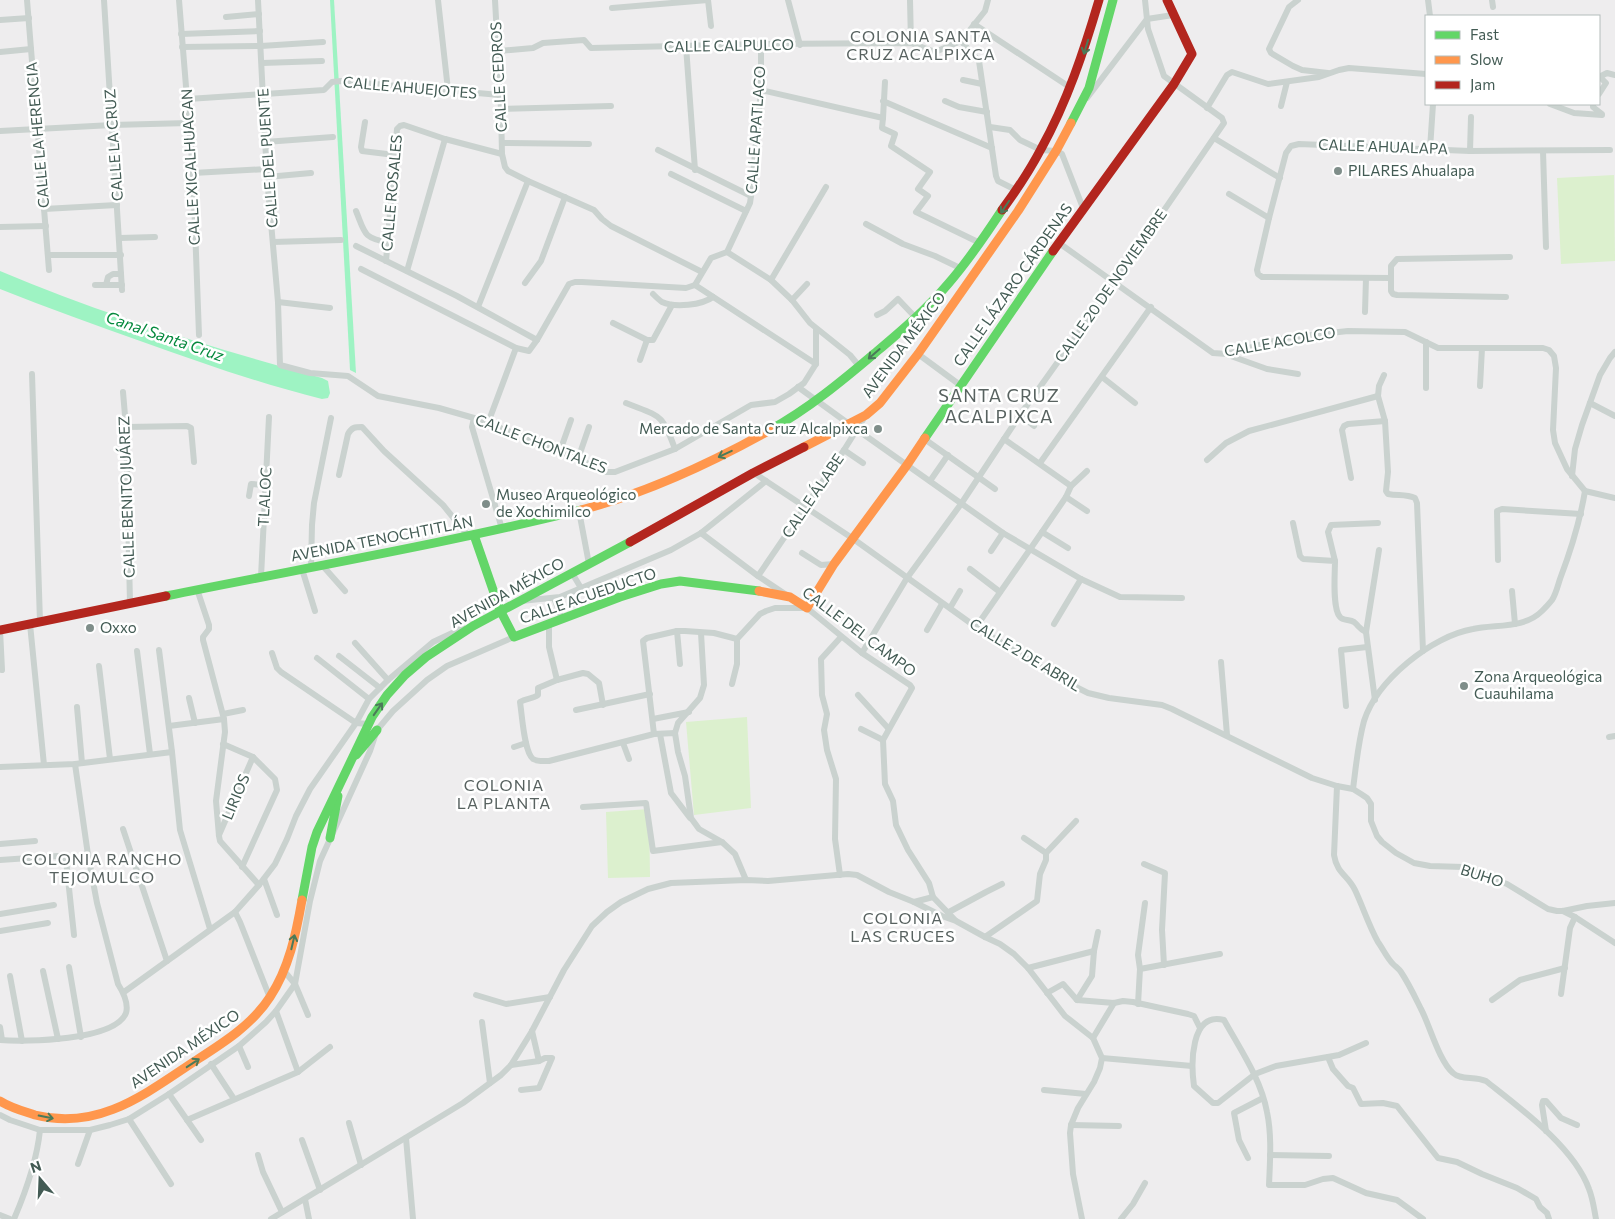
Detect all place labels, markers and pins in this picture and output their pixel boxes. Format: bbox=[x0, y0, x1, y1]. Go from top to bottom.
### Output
place label: PILARES Ahualapa bbox=[1348, 161, 1475, 179]
marker: PILARES Ahualapa bbox=[1332, 165, 1344, 177]
place label: Mercado de Santa Cruz Alcalpixca bbox=[639, 419, 868, 437]
marker: Mercado de Santa Cruz Alcalpixca bbox=[872, 423, 884, 435]
place label: Museo Arqueológico de Xochimilco bbox=[496, 485, 637, 520]
marker: Museo Arqueológico de Xochimilco bbox=[480, 498, 492, 510]
place label: Oxxo bbox=[100, 618, 137, 636]
marker: Oxxo bbox=[84, 622, 96, 634]
place label: Zona Arqueológica Cuauhilama bbox=[1474, 667, 1602, 702]
marker: Zona Arqueológica Cuauhilama bbox=[1458, 680, 1470, 692]

